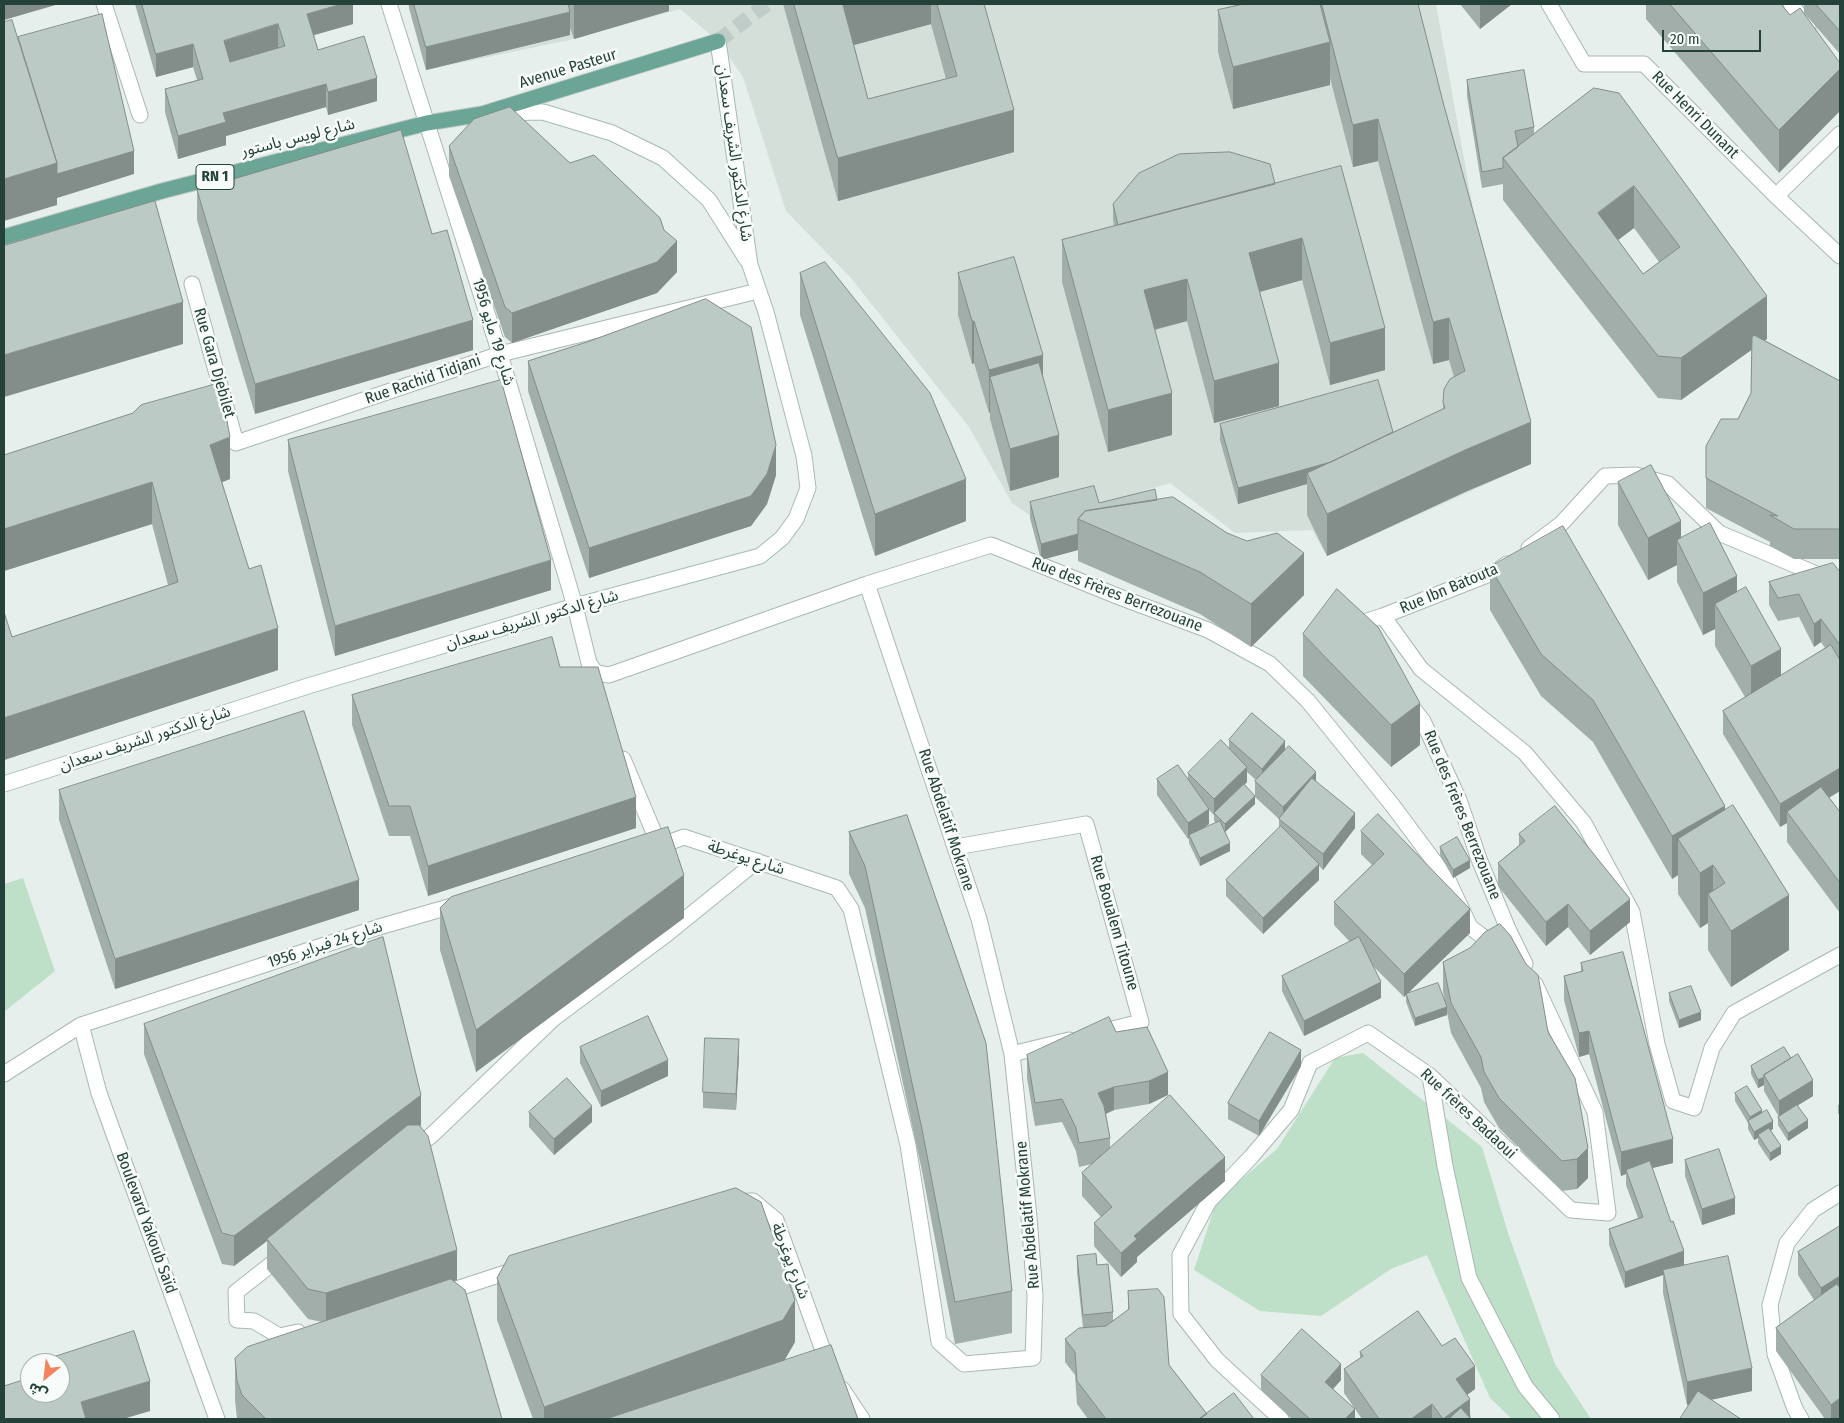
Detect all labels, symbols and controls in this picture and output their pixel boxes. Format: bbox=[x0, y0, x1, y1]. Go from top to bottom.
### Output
scale bar bbox=[1664, 20, 1763, 52]
text: 20 m bbox=[1670, 30, 1700, 48]
street label: Avenue Pasteur bbox=[517, 45, 619, 93]
street label: شارغ الدكتور الشريف سعدان bbox=[712, 63, 756, 243]
street label: Rue Henri Dunant bbox=[1647, 67, 1743, 163]
street label: شارع لويس باستور bbox=[239, 115, 357, 161]
road number: RN 1 bbox=[196, 164, 234, 190]
street label: شارع 19 مايو 1956 bbox=[468, 276, 518, 388]
street label: Rue Gara Djebilet bbox=[189, 306, 239, 420]
street label: Rue Rachid Tidjani bbox=[363, 351, 483, 409]
street label: Rue des Frères Berrezouane bbox=[1029, 554, 1205, 636]
street label: Rue Ibn Batouta bbox=[1397, 560, 1501, 618]
street label: شارغ الدكتور الشريف سعدان bbox=[443, 586, 621, 654]
street label: شارغ الدكتور الشريف سعدان bbox=[57, 702, 233, 776]
street label: Rue des Frères Berrezouane bbox=[1419, 727, 1505, 903]
street label: Rue Abdelatif Mokrane bbox=[914, 746, 978, 894]
street label: شارع يوغرطة bbox=[705, 837, 787, 879]
street label: Rue Boualem Titoune bbox=[1086, 853, 1142, 993]
street label: شارع 24 فبراير 1956 bbox=[265, 917, 385, 973]
street label: Rue frères Badaoui bbox=[1416, 1065, 1520, 1163]
street label: Rue Abdelatif Mokrane bbox=[1012, 1140, 1044, 1290]
street label: Boulevard Yakoub Saïd bbox=[111, 1150, 181, 1296]
street label: شارع يوغرطة bbox=[767, 1220, 813, 1302]
north arrow bbox=[20, 1353, 70, 1403]
text: ش bbox=[25, 1379, 50, 1403]

